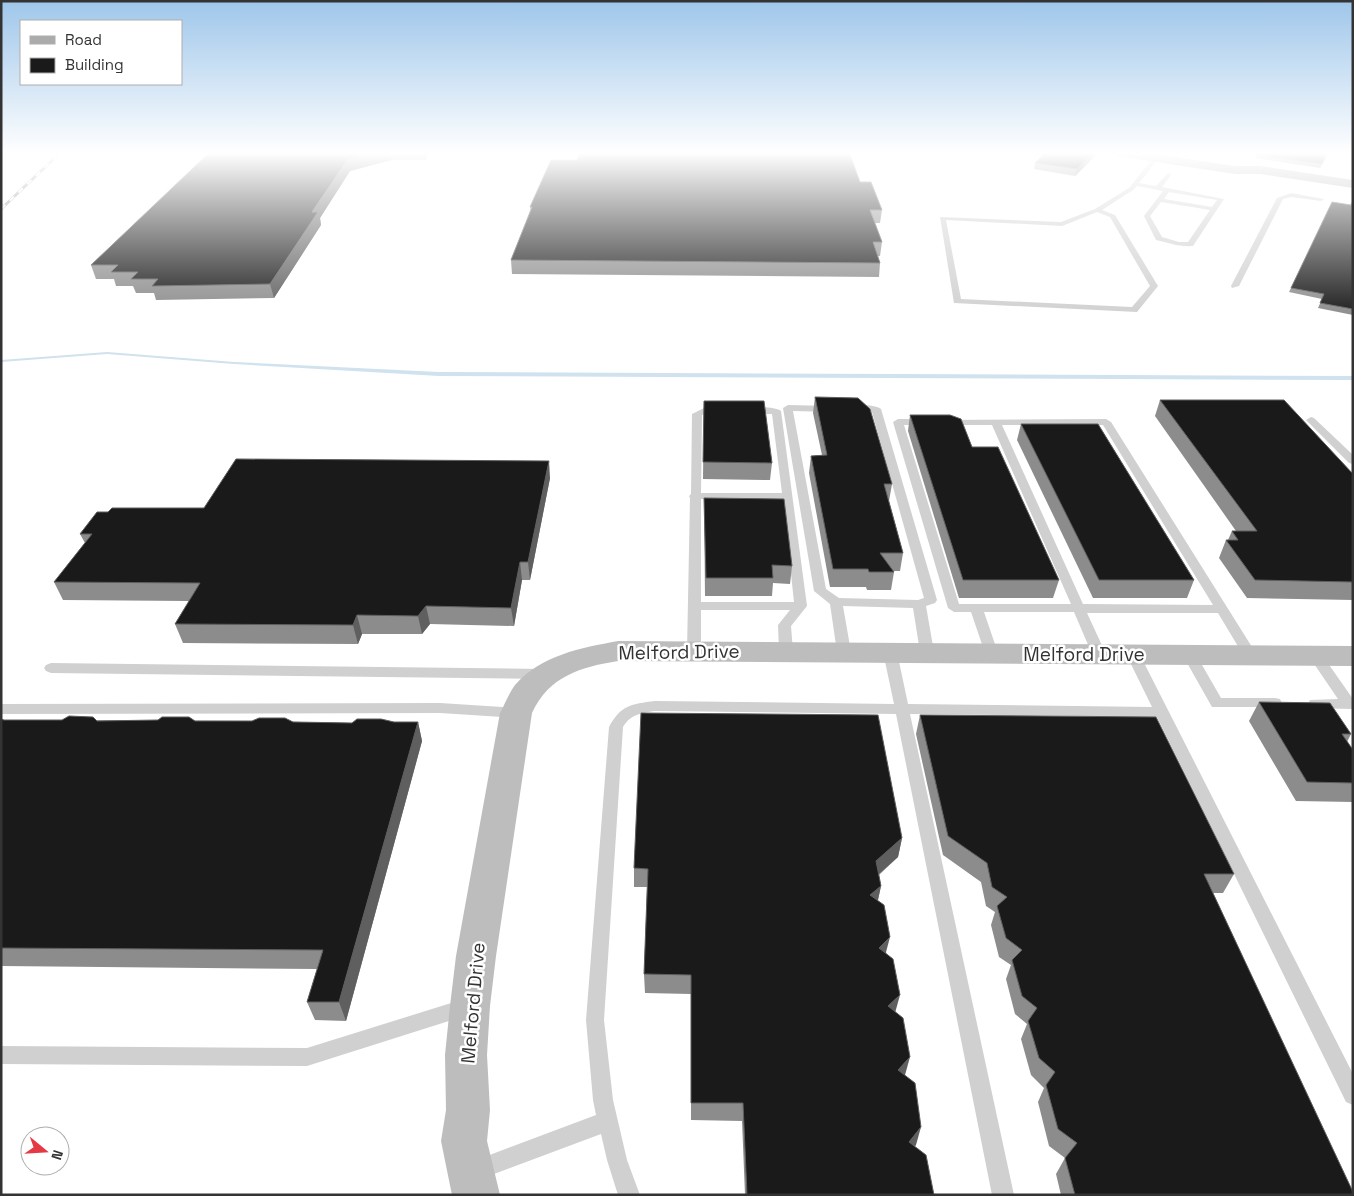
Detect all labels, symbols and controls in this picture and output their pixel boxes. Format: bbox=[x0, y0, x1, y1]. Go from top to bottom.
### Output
legend bbox=[20, 20, 182, 85]
text: Road bbox=[65, 30, 102, 49]
text: Building bbox=[65, 55, 124, 74]
street label: Melford Drive bbox=[618, 638, 740, 666]
street label: Melford Drive bbox=[1023, 642, 1145, 667]
street label: Melford Drive bbox=[455, 941, 491, 1065]
north arrow bbox=[20, 1126, 70, 1176]
text: N bbox=[47, 1148, 67, 1162]

